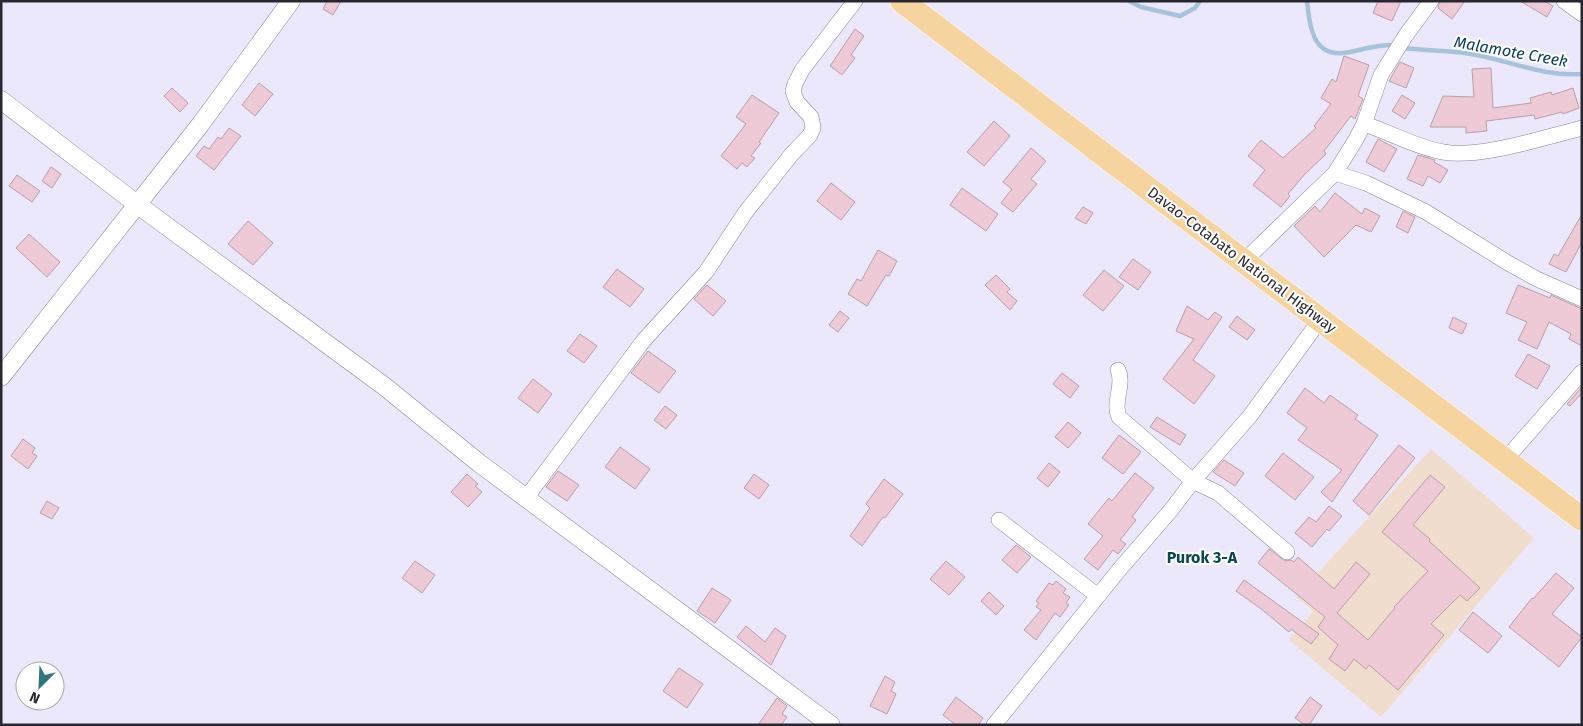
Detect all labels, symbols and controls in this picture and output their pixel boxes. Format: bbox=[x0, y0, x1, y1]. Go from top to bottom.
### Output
water label: Malamote Creek bbox=[1453, 32, 1570, 71]
street label: Davao-Cotabato National Highway bbox=[1144, 183, 1340, 337]
district label: Purok 3-A bbox=[1167, 548, 1238, 567]
north arrow bbox=[15, 661, 65, 711]
text: N bbox=[27, 688, 43, 707]

